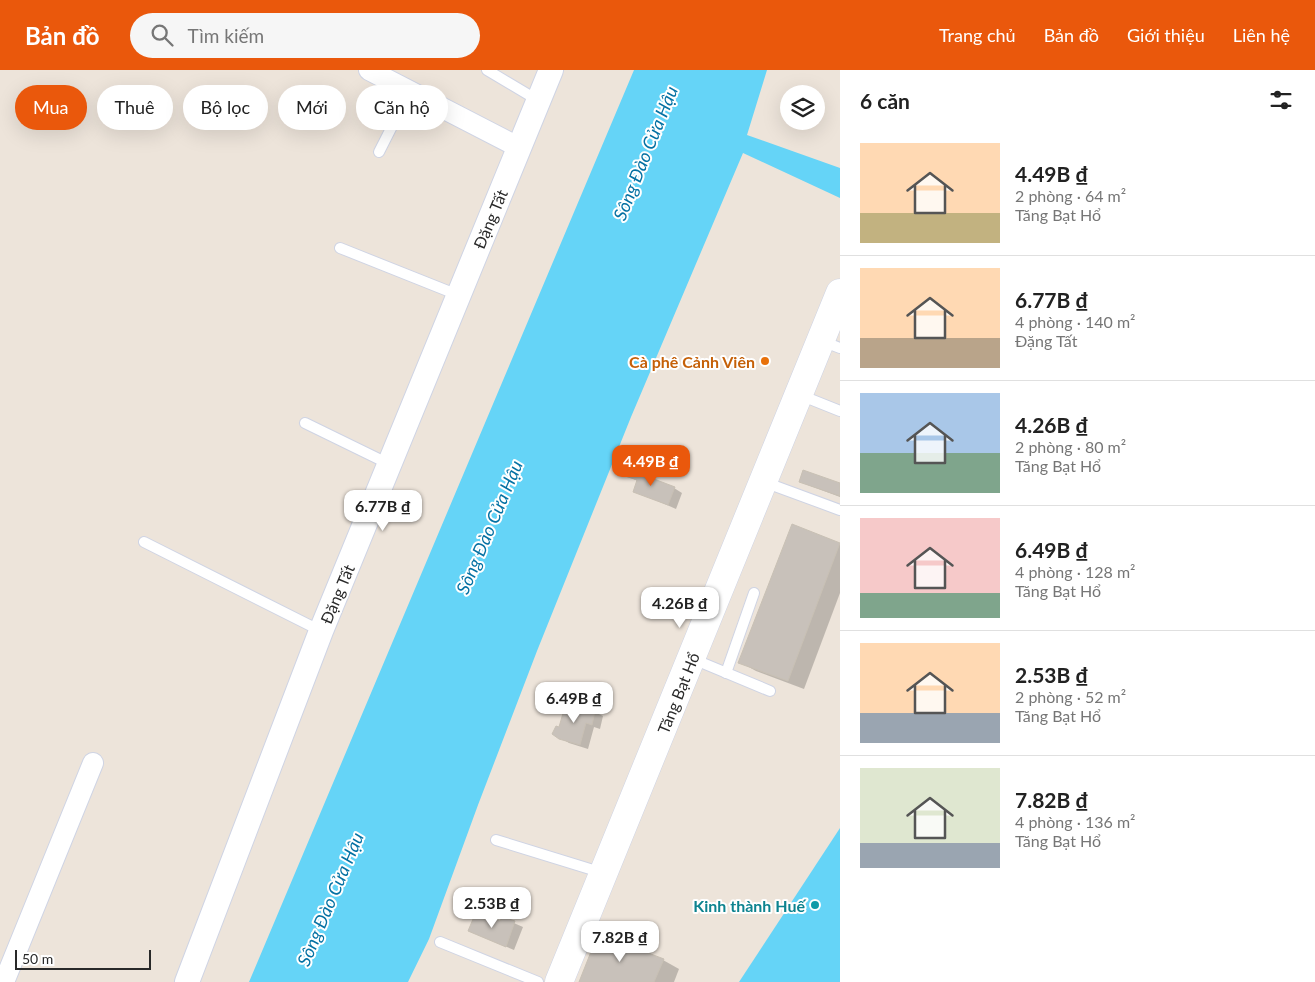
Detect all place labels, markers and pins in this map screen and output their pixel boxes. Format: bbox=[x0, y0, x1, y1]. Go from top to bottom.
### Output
place label: Cà phê Cảnh Viên bbox=[629, 352, 755, 371]
marker: Cà phê Cảnh Viên bbox=[759, 355, 771, 367]
pin: 4.49B ₫ bbox=[605, 444, 697, 487]
pin: 6.77B ₫ bbox=[337, 490, 429, 532]
pin: 4.26B ₫ bbox=[634, 586, 726, 629]
pin: 6.49B ₫ bbox=[528, 682, 620, 724]
pin: 2.53B ₫ bbox=[446, 886, 538, 929]
place label: Kinh thành Huế bbox=[693, 896, 806, 915]
marker: Kinh thành Huế bbox=[809, 899, 821, 911]
pin: 7.82B ₫ bbox=[574, 920, 666, 963]

